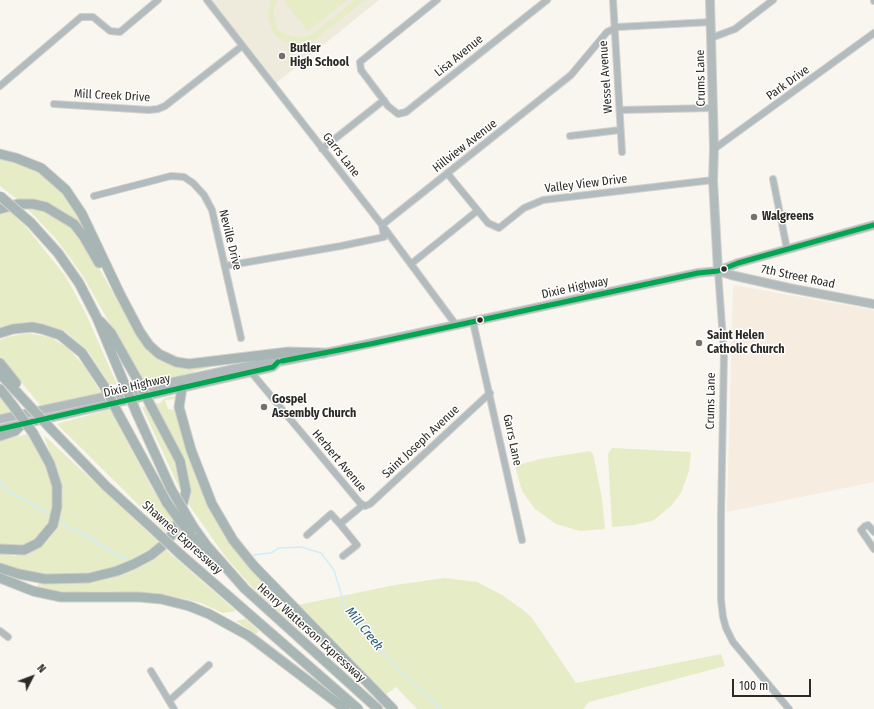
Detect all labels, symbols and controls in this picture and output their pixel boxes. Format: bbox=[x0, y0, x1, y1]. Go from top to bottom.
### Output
street label: Lisa Avenue bbox=[432, 32, 486, 80]
street label: Wessel Avenue bbox=[596, 40, 616, 114]
place label: Butler High School bbox=[290, 42, 349, 70]
street label: Crums Lane bbox=[693, 49, 709, 107]
marker: Butler High School bbox=[277, 51, 287, 61]
street label: Park Drive bbox=[764, 63, 812, 103]
street label: Mill Creek Drive bbox=[74, 87, 150, 105]
street label: Hillview Avenue bbox=[430, 116, 500, 176]
street label: Garrs Lane bbox=[319, 130, 363, 180]
street label: Valley View Drive bbox=[544, 172, 628, 196]
street label: Neville Drive bbox=[216, 208, 244, 272]
place label: Walgreens bbox=[762, 210, 814, 224]
marker: Walgreens bbox=[749, 212, 759, 222]
street label: 7th Street Road bbox=[760, 262, 836, 292]
unlabelled marker bbox=[719, 264, 729, 274]
street label: Dixie Highway bbox=[540, 274, 610, 302]
unlabelled marker bbox=[475, 315, 485, 325]
place label: Saint Helen Catholic Church bbox=[707, 329, 784, 357]
marker: Saint Helen Catholic Church bbox=[694, 338, 704, 348]
street label: Dixie Highway bbox=[102, 371, 172, 401]
street label: Crums Lane bbox=[703, 372, 719, 430]
place label: Gospel Assembly Church bbox=[272, 393, 356, 421]
marker: Gospel Assembly Church bbox=[259, 402, 269, 412]
street label: Saint Joseph Avenue bbox=[379, 403, 463, 481]
street label: Garrs Lane bbox=[500, 413, 524, 467]
street label: Herbert Avenue bbox=[309, 427, 369, 495]
street label: Shawnee Expressway bbox=[139, 498, 225, 578]
street label: Henry Watterson Expressway bbox=[254, 581, 368, 685]
water label: Mill Creek bbox=[342, 604, 386, 654]
north arrow bbox=[12, 657, 52, 697]
text: N bbox=[34, 662, 48, 675]
scale bar bbox=[734, 671, 813, 697]
text: 100 m bbox=[739, 679, 768, 693]

